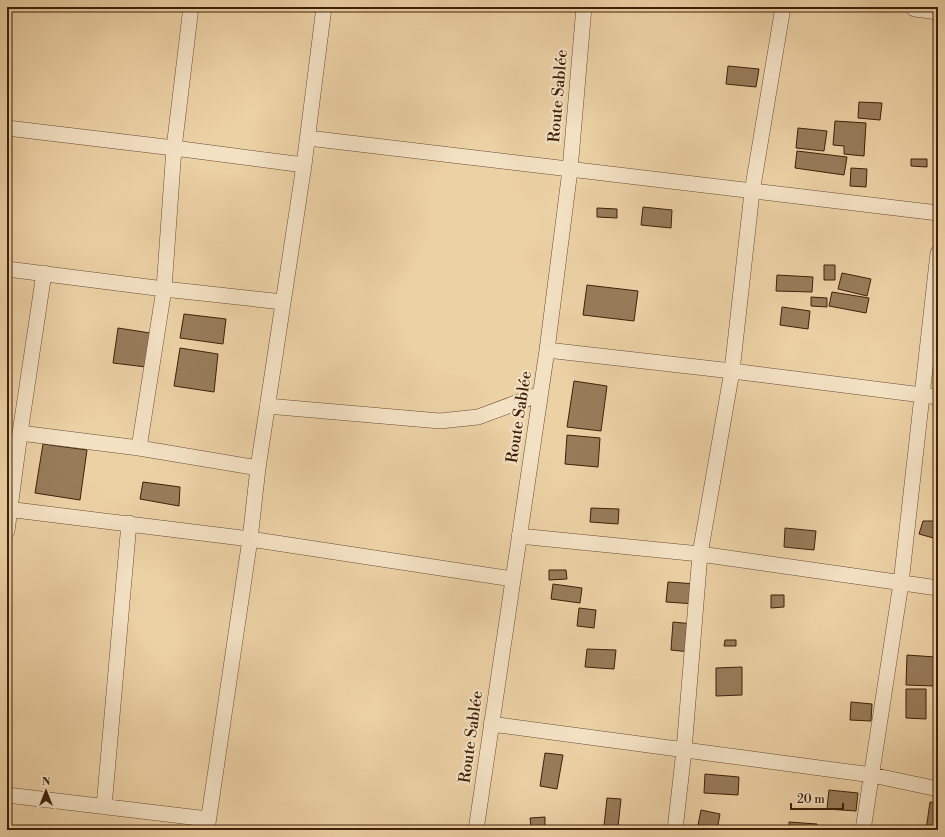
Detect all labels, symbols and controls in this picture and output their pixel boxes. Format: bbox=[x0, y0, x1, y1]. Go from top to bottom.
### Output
street label: Route Sablée bbox=[544, 49, 572, 143]
street label: Route Sablée bbox=[502, 369, 536, 465]
street label: Route Sablée bbox=[455, 689, 487, 785]
north arrow bbox=[26, 771, 66, 811]
text: N bbox=[42, 775, 51, 789]
scale bar bbox=[791, 785, 843, 811]
text: 20 m bbox=[797, 792, 825, 807]

